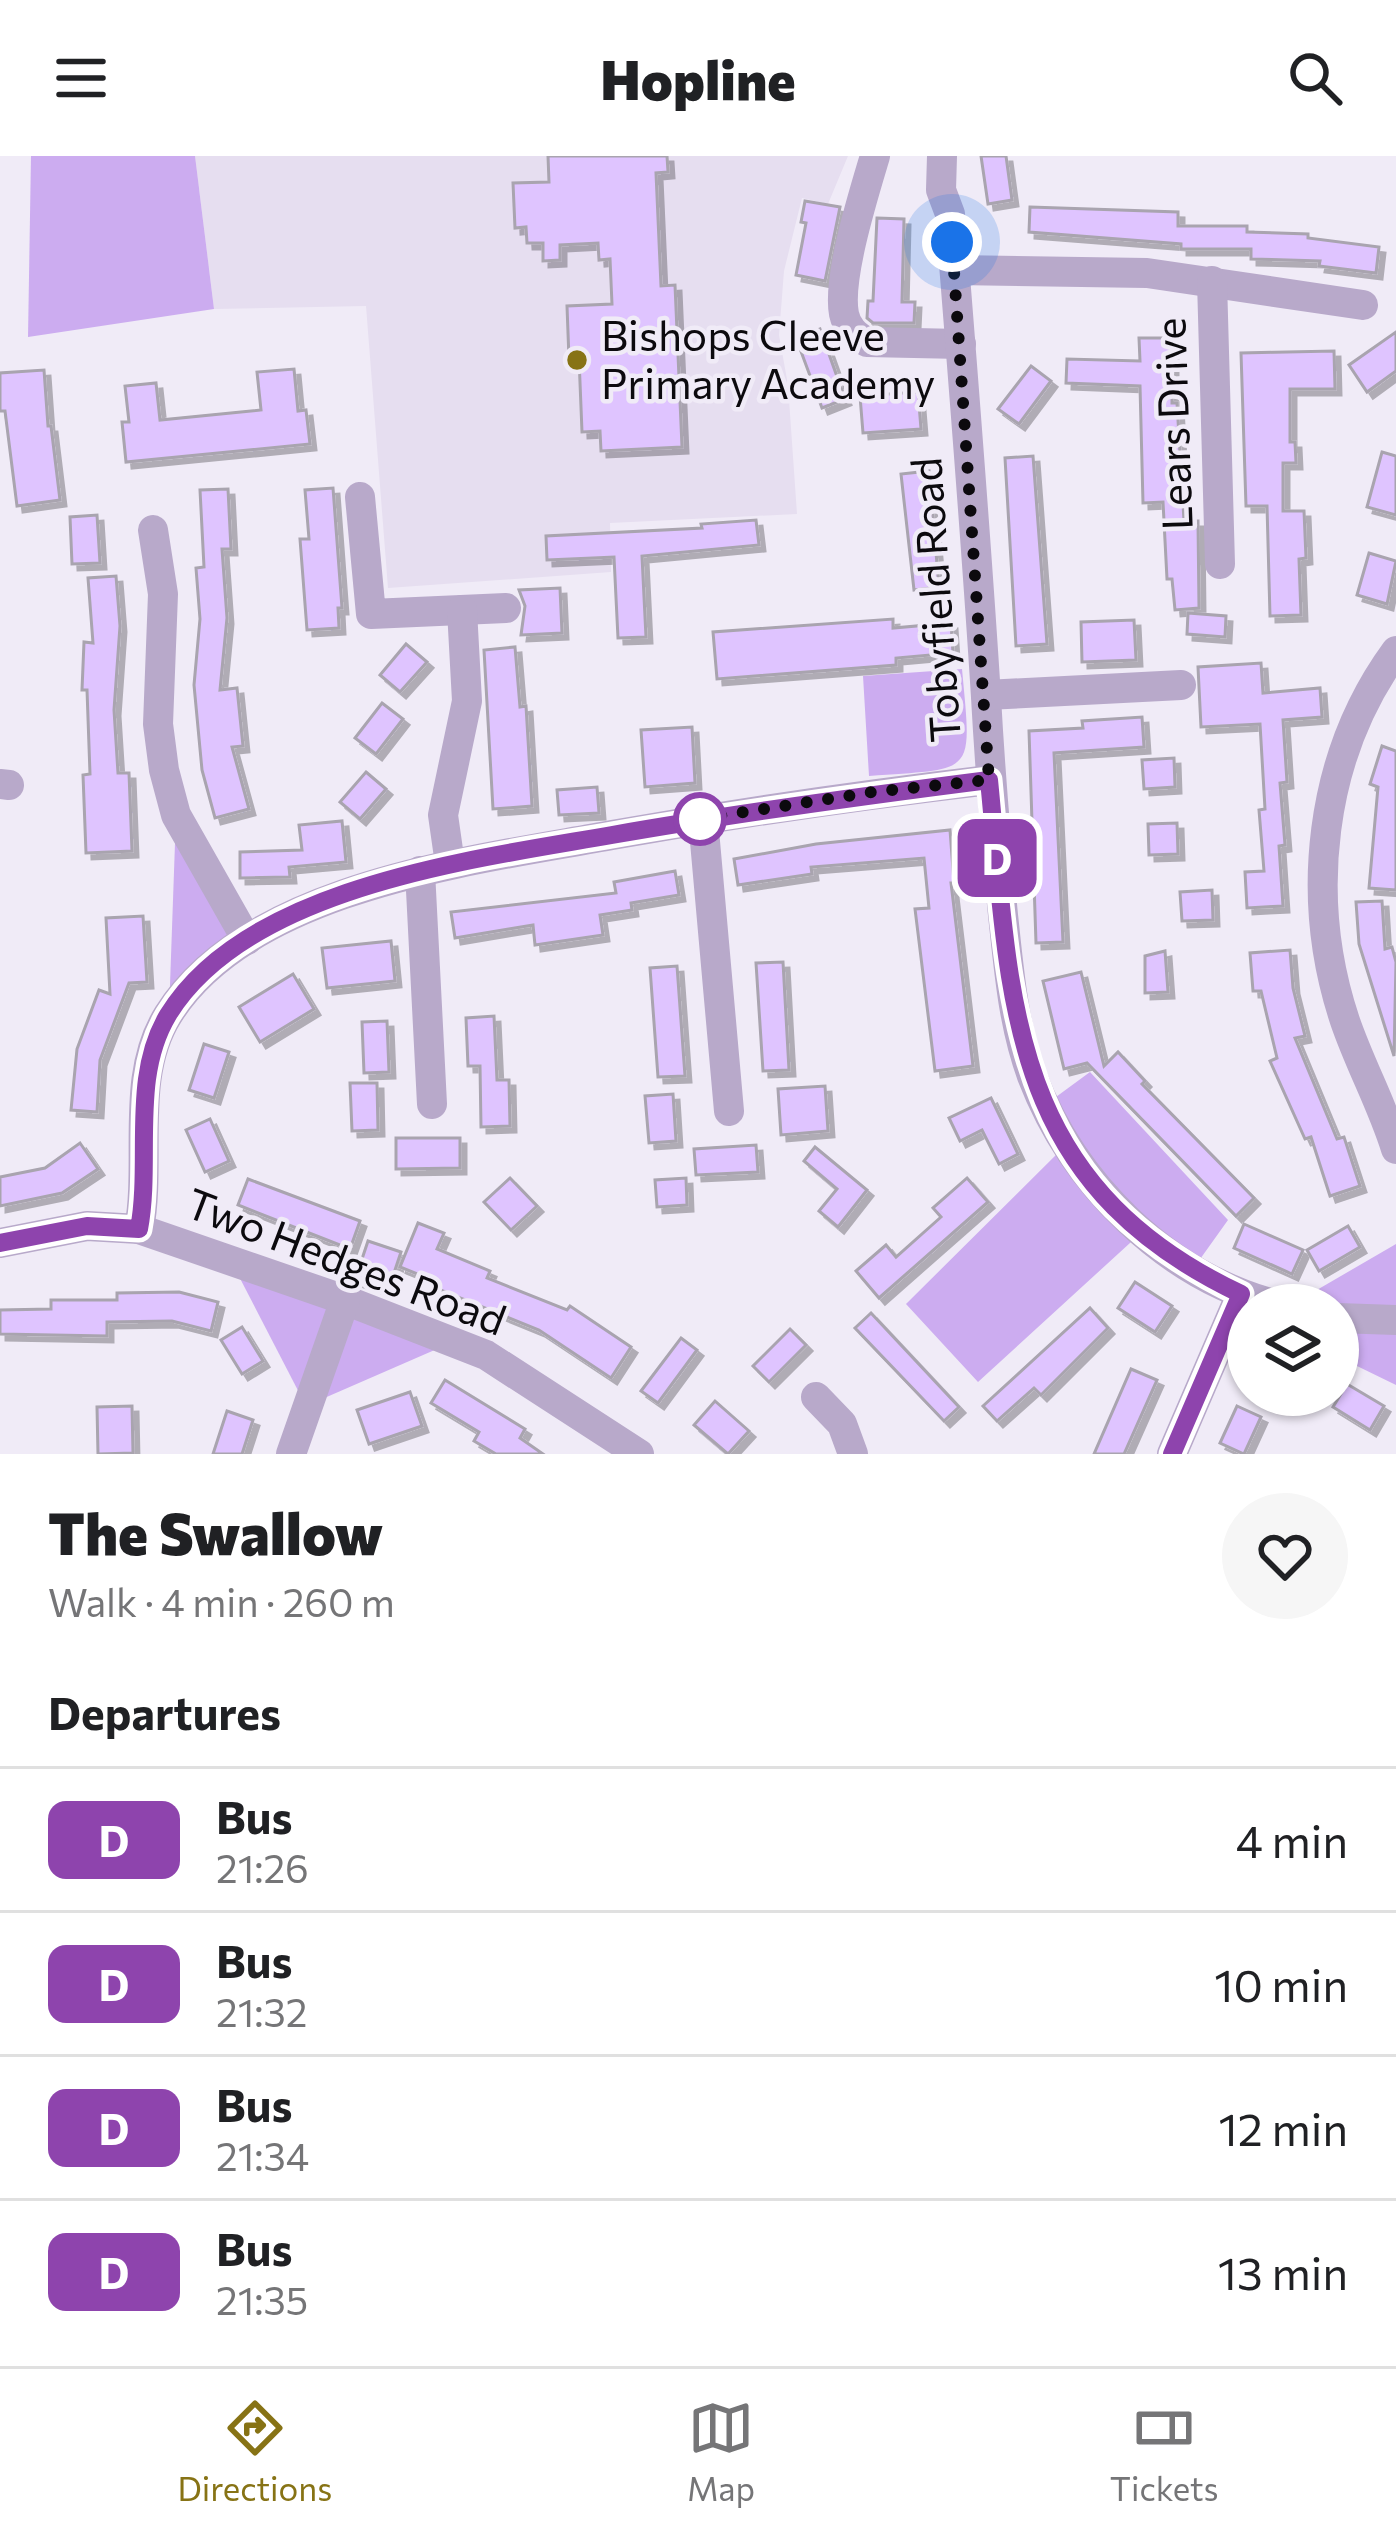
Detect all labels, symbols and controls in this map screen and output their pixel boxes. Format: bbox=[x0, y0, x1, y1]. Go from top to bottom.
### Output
icon: menu bbox=[48, 45, 114, 111]
text: Hopline bbox=[600, 45, 796, 111]
icon: search bbox=[1282, 45, 1348, 111]
your location bbox=[922, 212, 982, 272]
place label: Bishops Cleeve Primary Academy bbox=[601, 308, 935, 408]
street label: Lears Drive bbox=[1142, 317, 1202, 531]
marker: Bishops Cleeve Primary Academy bbox=[564, 347, 590, 373]
street label: Tobyfield Road bbox=[898, 456, 970, 744]
unlabelled marker bbox=[675, 794, 725, 844]
line badge: D bbox=[958, 819, 1036, 897]
text: D bbox=[982, 832, 1012, 884]
street label: Two Hedges Road bbox=[180, 1175, 514, 1345]
map controls bbox=[1227, 1284, 1359, 1416]
button: layers bbox=[1227, 1284, 1359, 1416]
button: heart bbox=[1222, 1493, 1348, 1619]
text: The Swallow bbox=[48, 1497, 383, 1567]
text: Walk · 4 min · 260 m bbox=[48, 1577, 395, 1625]
text: Departures bbox=[48, 1684, 281, 1739]
text: Bus bbox=[216, 1788, 292, 1843]
text: 4 min bbox=[1236, 1812, 1348, 1867]
text: D bbox=[99, 1814, 129, 1866]
text: 21:26 bbox=[216, 1843, 309, 1891]
text: Bus bbox=[216, 1932, 292, 1987]
text: 10 min bbox=[1214, 1956, 1348, 2011]
text: D bbox=[99, 1958, 129, 2010]
text: 21:32 bbox=[216, 1987, 307, 2035]
text: Bus bbox=[216, 2076, 292, 2131]
text: 12 min bbox=[1219, 2100, 1348, 2155]
text: D bbox=[99, 2102, 129, 2154]
text: 21:34 bbox=[216, 2131, 309, 2179]
text: Bus bbox=[216, 2220, 292, 2275]
text: 13 min bbox=[1218, 2244, 1348, 2299]
text: D bbox=[99, 2246, 129, 2298]
text: 21:35 bbox=[216, 2275, 308, 2323]
tab: Directions bbox=[177, 2395, 332, 2508]
tab: Map bbox=[687, 2395, 755, 2508]
tab: Tickets bbox=[1110, 2395, 1219, 2508]

